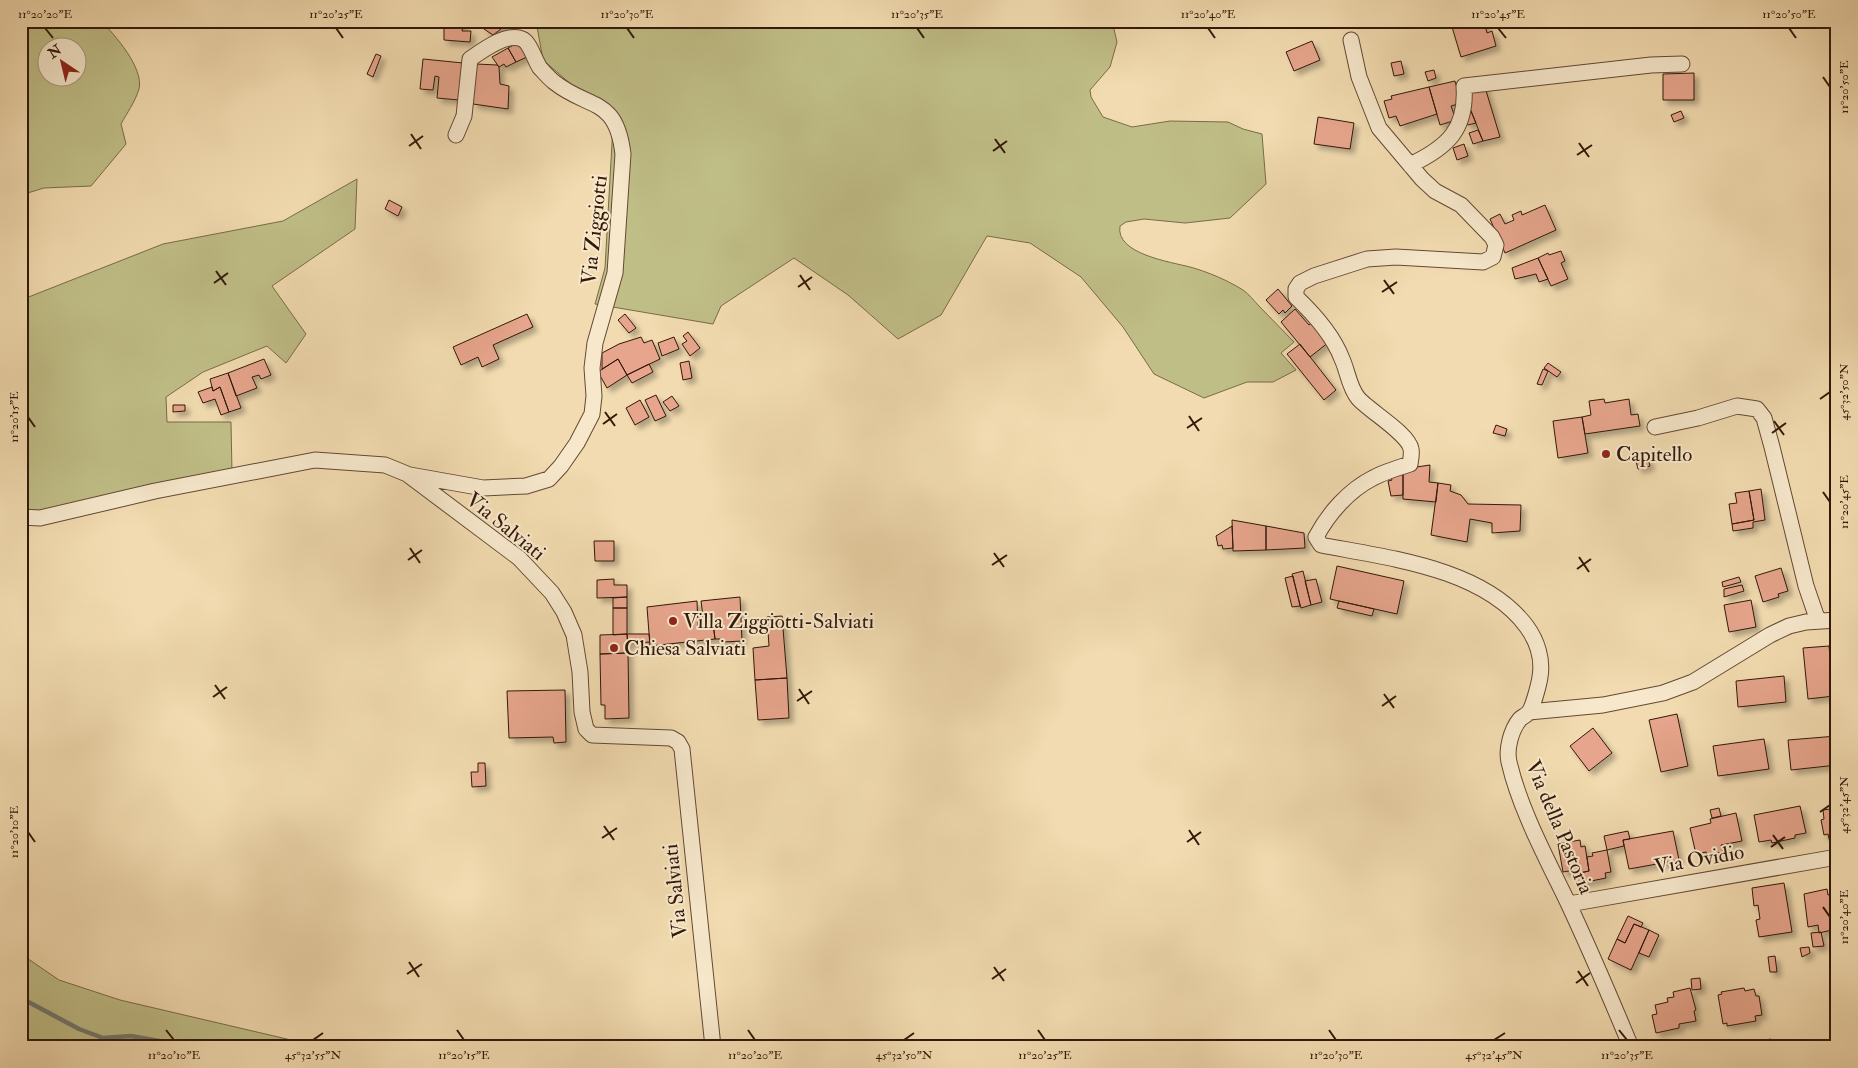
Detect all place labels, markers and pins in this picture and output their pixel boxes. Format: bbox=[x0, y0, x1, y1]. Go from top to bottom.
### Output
place label: Capitello bbox=[1616, 441, 1692, 468]
marker: Capitello bbox=[1600, 448, 1612, 460]
place label: Villa Ziggiotti-Salviati bbox=[683, 608, 875, 635]
marker: Villa Ziggiotti-Salviati bbox=[667, 615, 679, 627]
place label: Chiesa Salviati bbox=[624, 635, 747, 662]
marker: Chiesa Salviati bbox=[608, 642, 620, 654]

